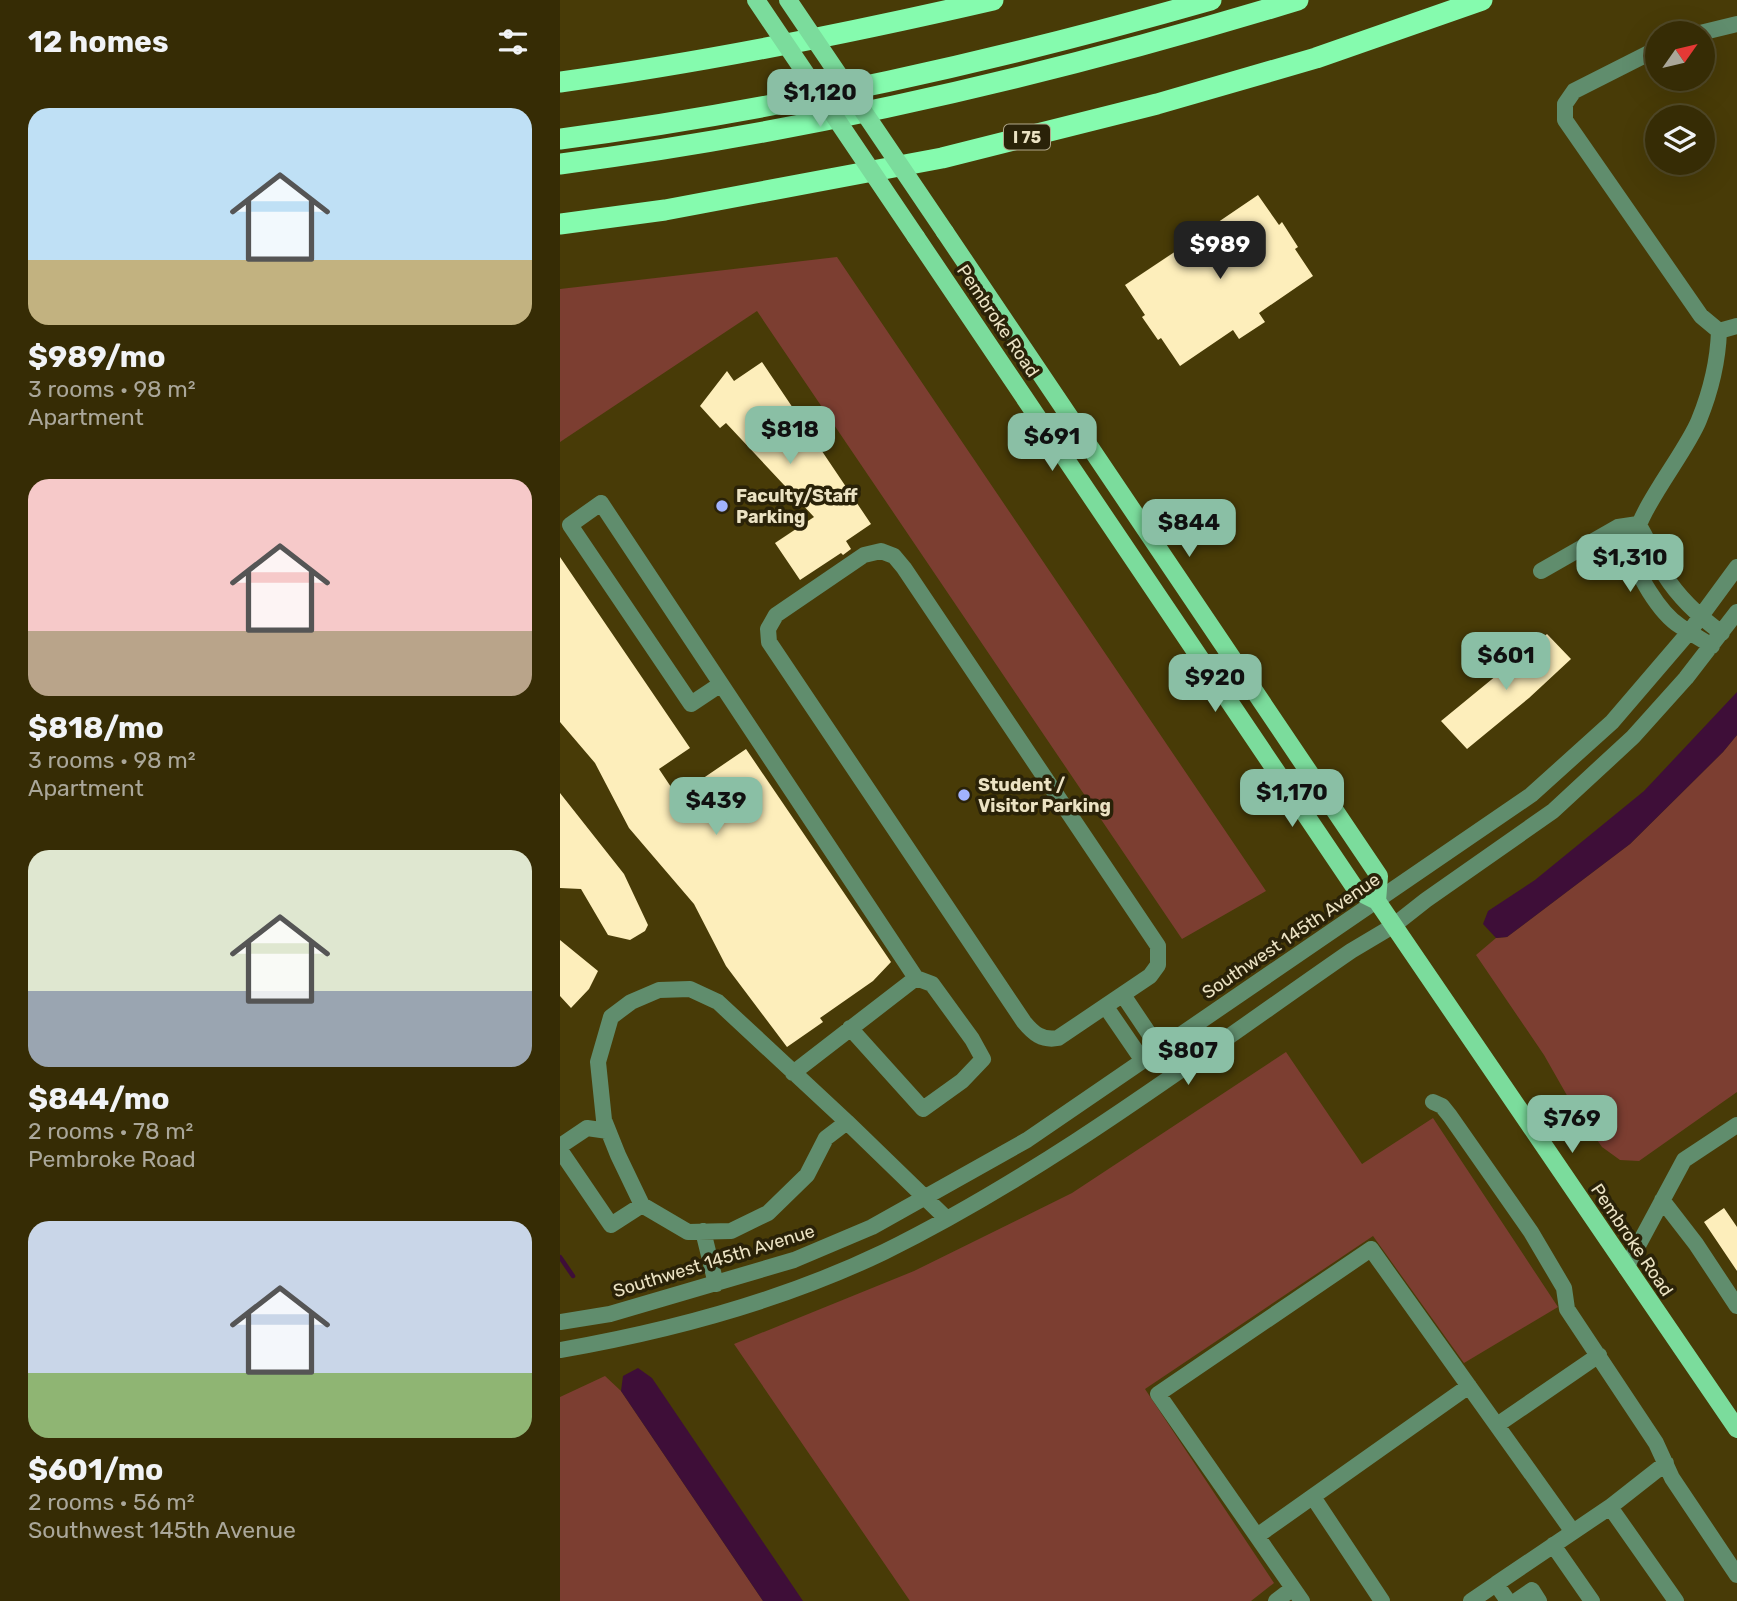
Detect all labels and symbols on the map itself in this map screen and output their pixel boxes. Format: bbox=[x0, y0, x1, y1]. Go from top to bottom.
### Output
north arrow bbox=[1645, 21, 1715, 91]
pin: $1,120 bbox=[763, 69, 877, 129]
road number: I 75 bbox=[1004, 125, 1050, 150]
pin: $989 bbox=[1179, 222, 1261, 281]
street label: Pembroke Road bbox=[952, 260, 1044, 382]
pin: $818 bbox=[749, 406, 831, 466]
pin: $691 bbox=[1011, 414, 1093, 473]
place label: Faculty/Staff Parking bbox=[736, 485, 858, 528]
marker: Faculty/Staff Parking bbox=[714, 498, 730, 514]
pin: $844 bbox=[1148, 500, 1230, 559]
pin: $1,310 bbox=[1573, 534, 1687, 594]
pin: $601 bbox=[1465, 632, 1547, 692]
pin: $920 bbox=[1174, 654, 1256, 714]
pin: $1,170 bbox=[1235, 770, 1349, 829]
place label: Student / Visitor Parking bbox=[978, 774, 1111, 817]
pin: $439 bbox=[675, 778, 757, 837]
marker: Student / Visitor Parking bbox=[956, 787, 972, 803]
street label: Southwest 145th Avenue bbox=[1198, 868, 1384, 1004]
pin: $807 bbox=[1147, 1028, 1229, 1087]
pin: $769 bbox=[1531, 1096, 1613, 1155]
street label: Pembroke Road bbox=[1586, 1179, 1678, 1301]
street label: Southwest 145th Avenue bbox=[611, 1220, 817, 1302]

